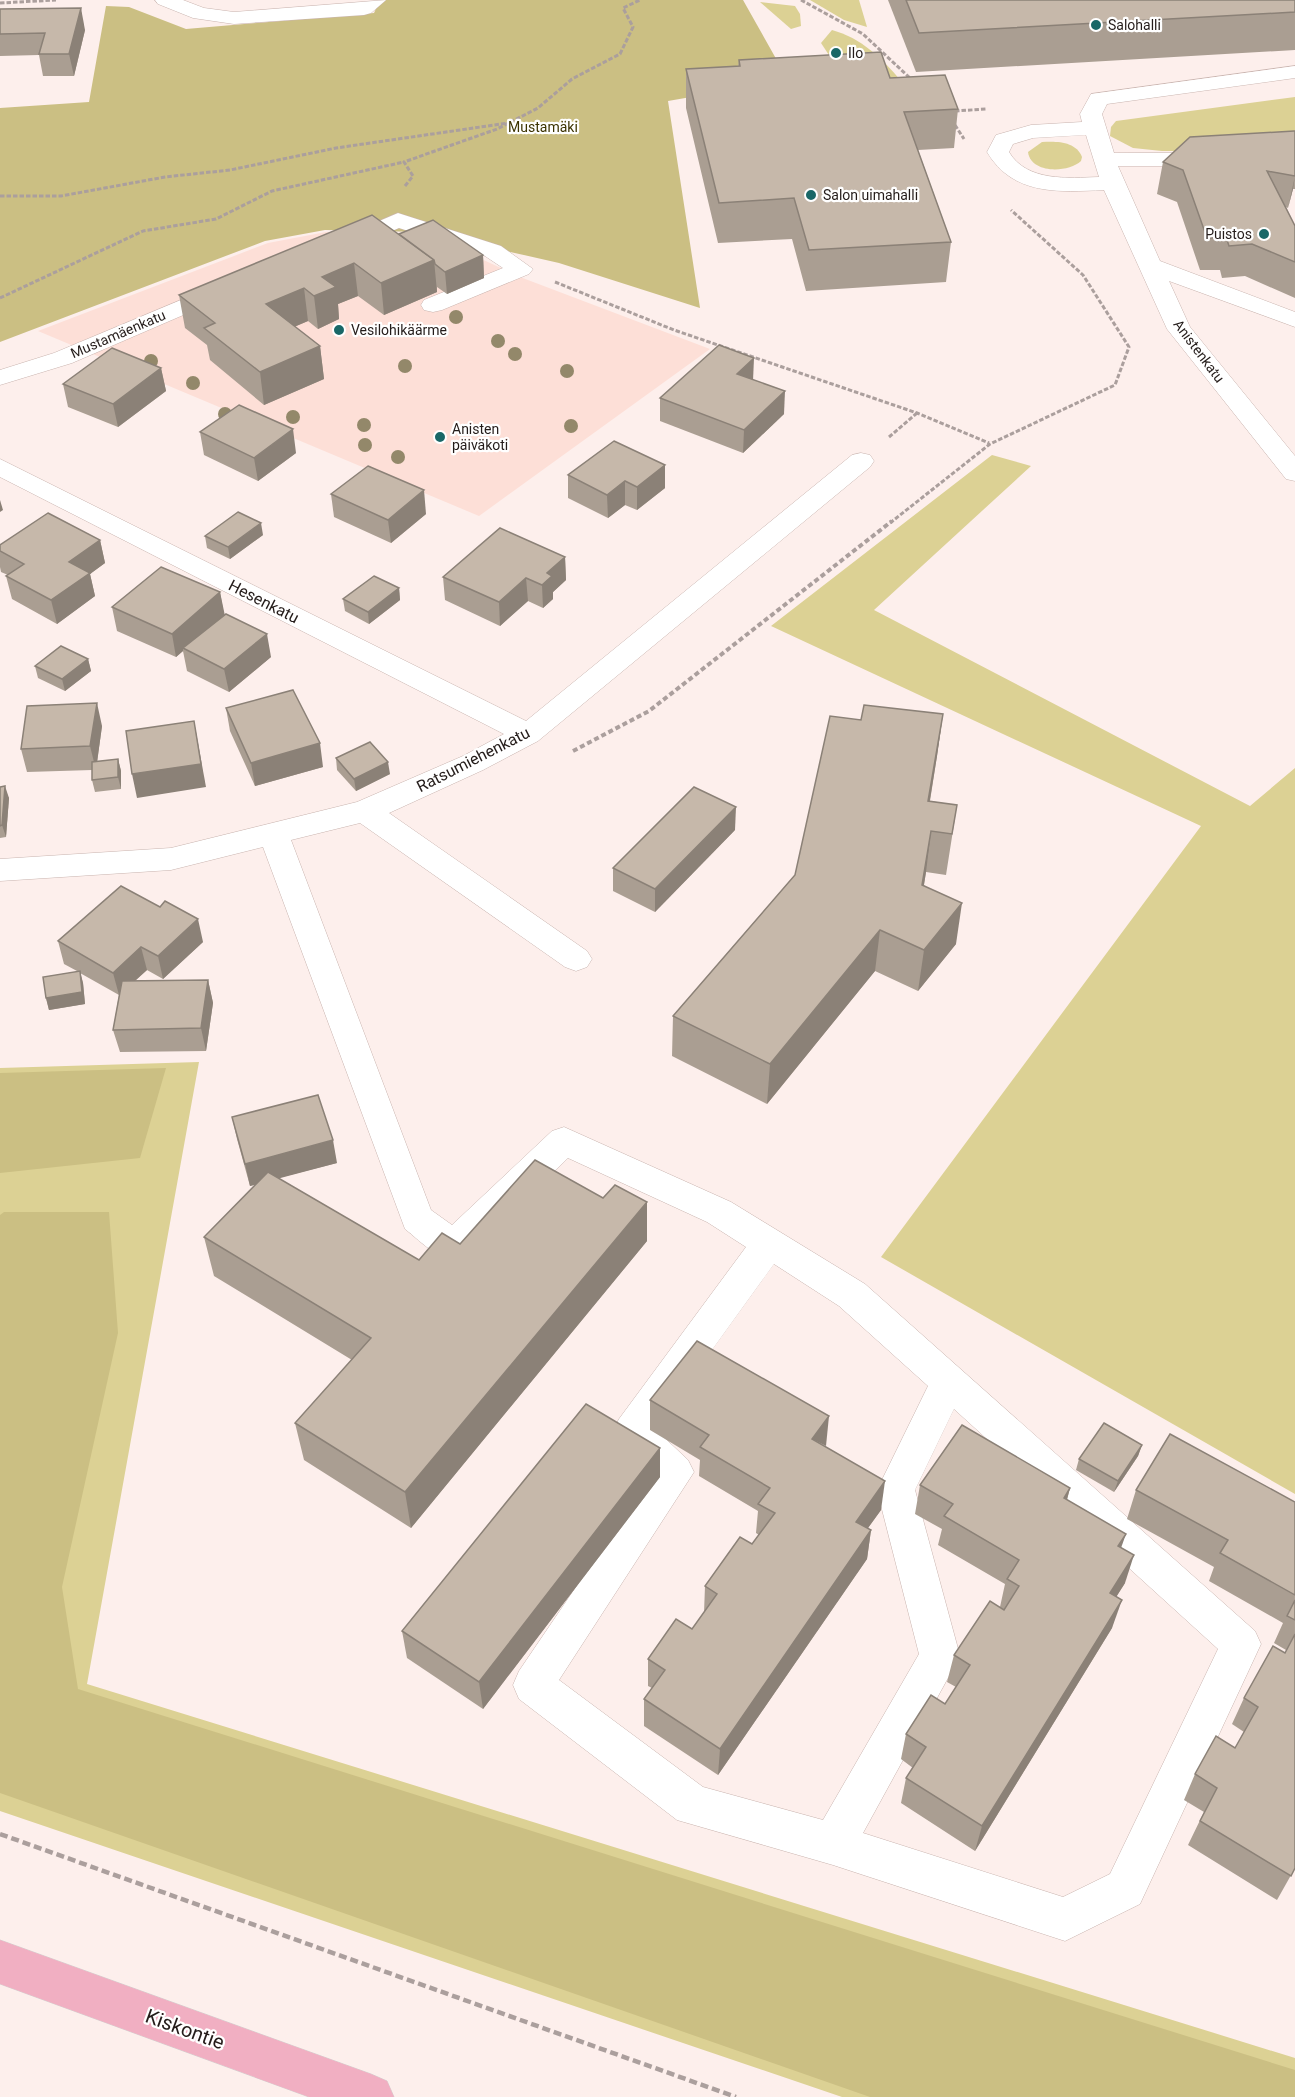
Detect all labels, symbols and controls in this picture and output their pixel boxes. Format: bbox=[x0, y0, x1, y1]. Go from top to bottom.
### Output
place label: Salohalli bbox=[1108, 17, 1161, 33]
marker: Salohalli bbox=[1089, 18, 1103, 32]
place label: Ilo bbox=[848, 45, 863, 61]
marker: Ilo bbox=[829, 46, 843, 60]
park label: Mustamäki bbox=[508, 119, 578, 135]
place label: Salon uimahalli bbox=[823, 187, 918, 203]
marker: Salon uimahalli bbox=[804, 188, 818, 202]
place label: Puistos bbox=[1205, 226, 1252, 242]
marker: Puistos bbox=[1257, 227, 1271, 241]
street label: Mustamäenkatu bbox=[68, 307, 168, 361]
street label: Anistenkatu bbox=[1170, 317, 1228, 385]
place label: Vesilohikäärme bbox=[351, 322, 447, 338]
marker: Vesilohikäärme bbox=[332, 323, 346, 337]
place label: Anisten päiväkoti bbox=[452, 421, 508, 453]
marker: Anisten päiväkoti bbox=[433, 430, 447, 444]
street label: Hesenkatu bbox=[225, 576, 302, 627]
street label: Ratsumiehenkatu bbox=[414, 723, 533, 796]
street label: Kiskontie bbox=[142, 2004, 228, 2054]

